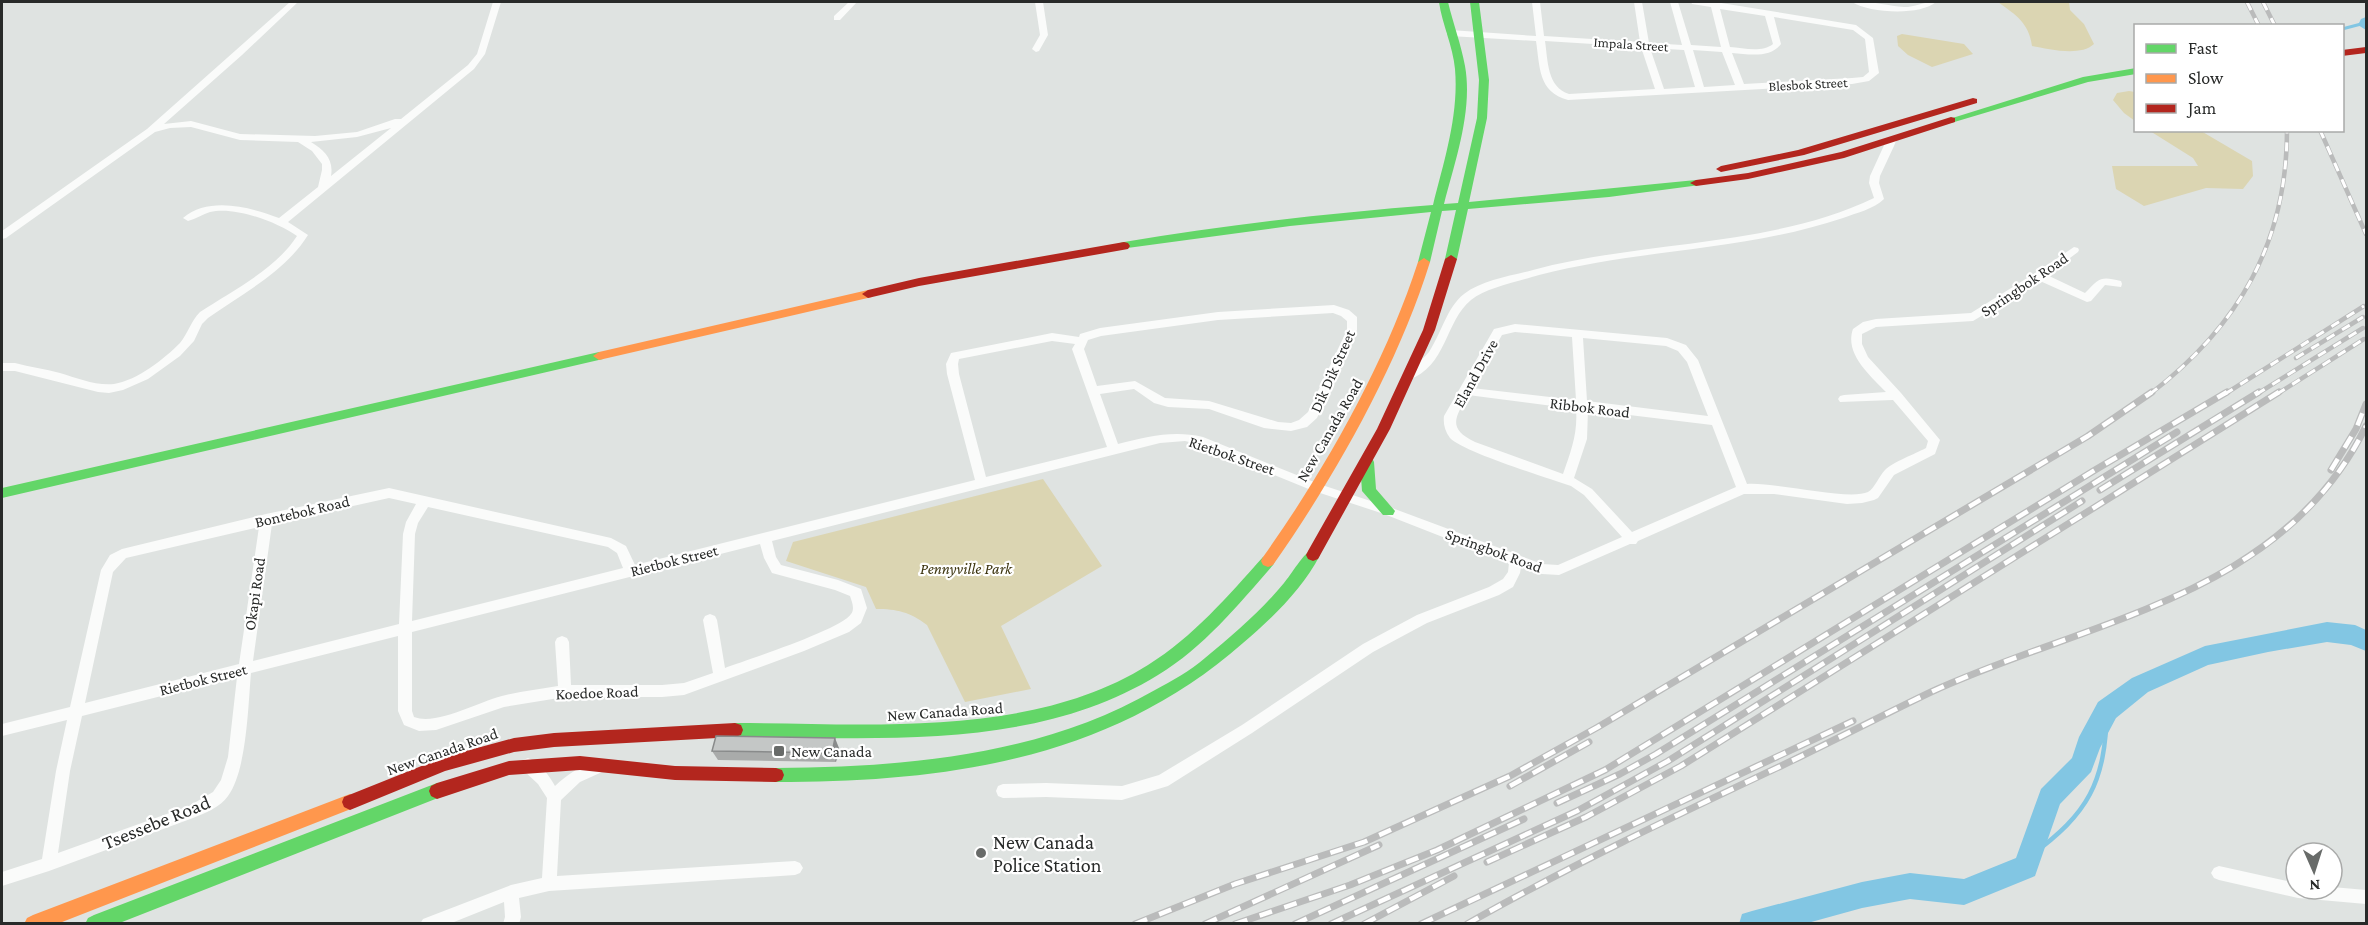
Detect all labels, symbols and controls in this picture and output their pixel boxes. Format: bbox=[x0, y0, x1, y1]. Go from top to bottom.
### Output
legend bbox=[2134, 24, 2344, 132]
street label: Impala Street bbox=[1593, 33, 1669, 55]
text: Fast bbox=[2188, 38, 2219, 58]
text: Slow bbox=[2188, 68, 2224, 88]
street label: Blesbok Street bbox=[1768, 74, 1848, 94]
text: Jam bbox=[2186, 98, 2217, 118]
street label: Springbok Road bbox=[1978, 249, 2072, 321]
street label: Dik Dik Street bbox=[1307, 327, 1358, 415]
street label: Eland Drive bbox=[1450, 336, 1501, 410]
street label: New Canada Road bbox=[1293, 375, 1366, 485]
street label: Ribbok Road bbox=[1549, 394, 1631, 421]
street label: Rietbok Street bbox=[1187, 433, 1278, 478]
street label: Bontebok Road bbox=[253, 492, 352, 531]
street label: Springbok Road bbox=[1443, 525, 1545, 577]
street label: Rietbok Street bbox=[629, 541, 720, 580]
street label: Okapi Road bbox=[241, 556, 269, 632]
park label: Pennyville Park bbox=[920, 560, 1013, 578]
street label: Rietbok Street bbox=[158, 660, 249, 699]
street label: Koedoe Road bbox=[555, 683, 639, 702]
street label: New Canada Road bbox=[886, 699, 1004, 724]
street label: New Canada Road bbox=[384, 724, 500, 778]
place label: New Canada bbox=[791, 743, 872, 760]
marker: New Canada bbox=[772, 744, 786, 758]
street label: Tsessebe Road bbox=[99, 790, 214, 854]
place label: New Canada Police Station bbox=[993, 831, 1102, 876]
north arrow bbox=[2284, 841, 2344, 901]
marker: New Canada Police Station bbox=[974, 846, 988, 860]
text: N bbox=[2309, 877, 2321, 894]

